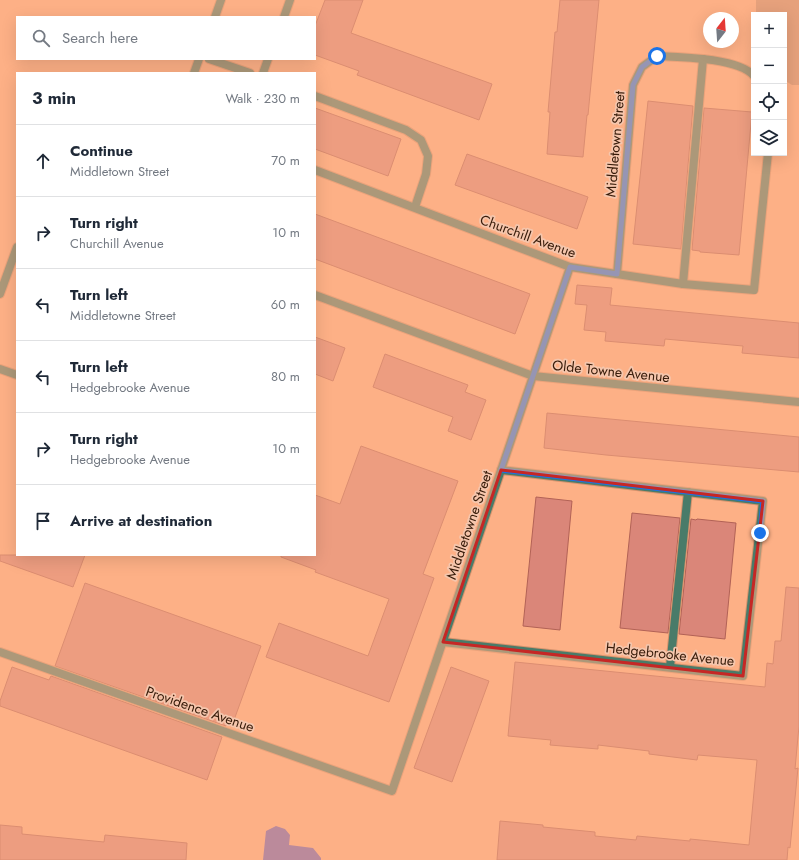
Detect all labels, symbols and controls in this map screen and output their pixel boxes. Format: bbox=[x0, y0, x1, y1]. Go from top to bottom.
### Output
north arrow bbox=[703, 12, 739, 48]
map controls bbox=[751, 12, 787, 156]
button: + bbox=[751, 12, 787, 48]
search box bbox=[16, 16, 316, 60]
icon: search bbox=[30, 27, 52, 49]
text: Search here bbox=[62, 27, 138, 49]
route start bbox=[648, 47, 666, 65]
button: − bbox=[751, 48, 787, 84]
button: locate bbox=[751, 84, 787, 120]
text: 3 min bbox=[32, 86, 76, 110]
text: Walk · 230 m bbox=[225, 89, 300, 108]
street label: Middletown Street bbox=[600, 89, 630, 198]
button: layers bbox=[751, 120, 787, 156]
text: Continue bbox=[70, 140, 133, 162]
icon: ahead bbox=[32, 150, 54, 172]
text: 70 m bbox=[271, 151, 300, 170]
text: Middletown Street bbox=[70, 162, 169, 181]
street label: Churchill Avenue bbox=[477, 209, 579, 263]
text: Turn right bbox=[70, 212, 138, 234]
icon: right bbox=[32, 222, 54, 244]
text: 10 m bbox=[272, 223, 300, 242]
text: Churchill Avenue bbox=[70, 234, 164, 253]
text: Turn left bbox=[70, 284, 128, 306]
icon: left bbox=[32, 294, 54, 316]
text: 60 m bbox=[271, 295, 300, 314]
text: Middletowne Street bbox=[70, 306, 176, 325]
street label: Olde Towne Avenue bbox=[551, 355, 671, 387]
text: Turn left bbox=[70, 356, 128, 378]
icon: left bbox=[32, 366, 54, 388]
text: 80 m bbox=[271, 367, 300, 386]
text: Hedgebrooke Avenue bbox=[70, 378, 190, 397]
text: Turn right bbox=[70, 428, 138, 450]
icon: right bbox=[32, 438, 54, 460]
text: 10 m bbox=[272, 439, 300, 458]
text: Hedgebrooke Avenue bbox=[70, 450, 190, 469]
street label: Middletowne Street bbox=[441, 467, 497, 582]
icon: arrive bbox=[32, 510, 54, 532]
text: Arrive at destination bbox=[70, 510, 212, 532]
route end bbox=[751, 524, 769, 542]
street label: Hedgebrooke Avenue bbox=[605, 637, 735, 671]
street label: Providence Avenue bbox=[143, 681, 257, 737]

